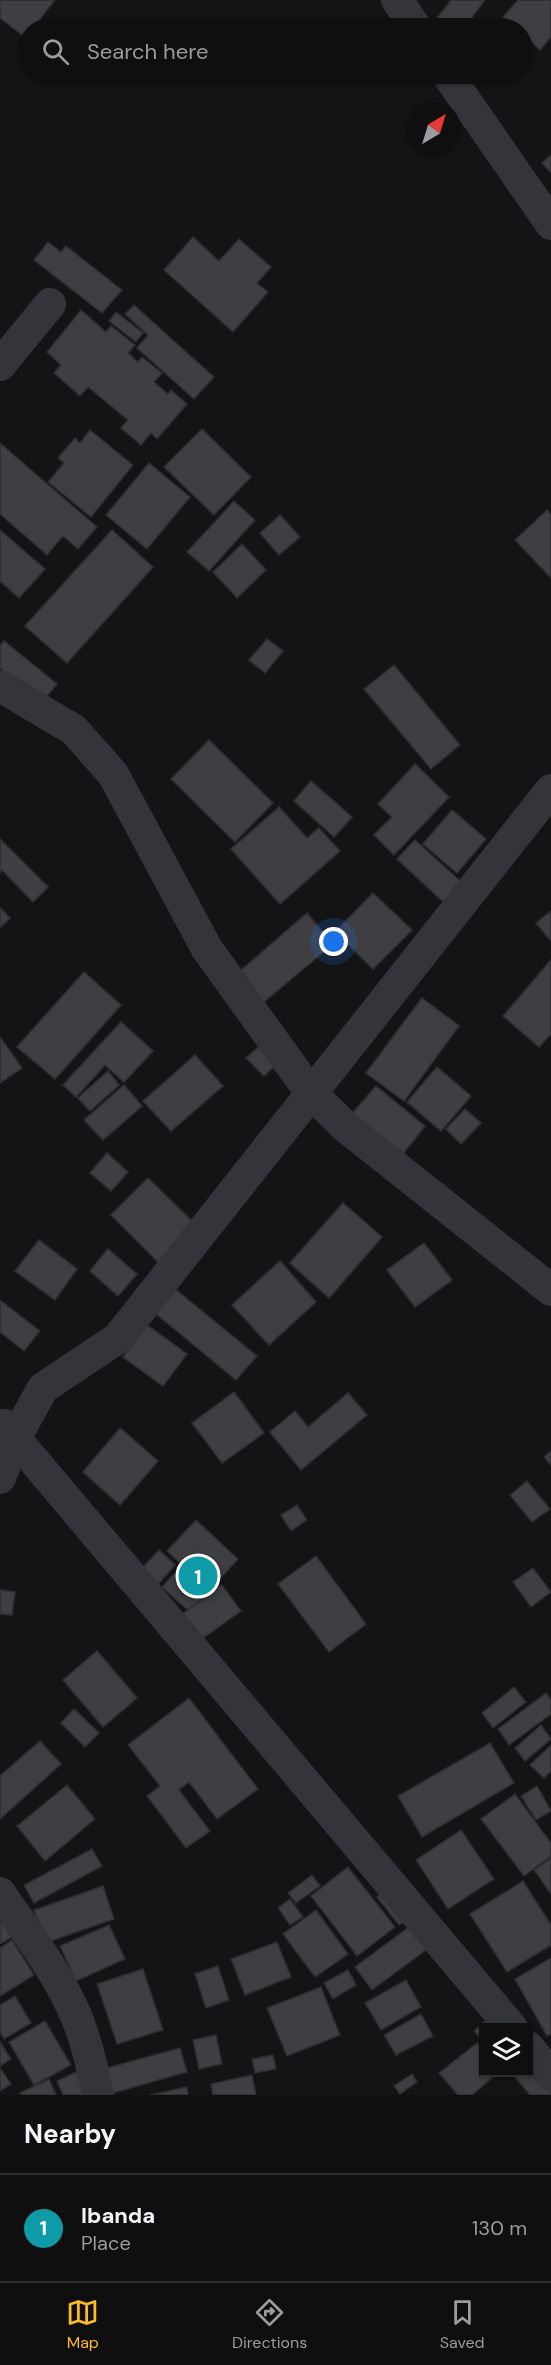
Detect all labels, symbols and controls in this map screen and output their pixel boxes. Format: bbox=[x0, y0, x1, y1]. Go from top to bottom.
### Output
search box bbox=[18, 18, 533, 84]
icon: search bbox=[39, 35, 72, 68]
text: Search here bbox=[87, 37, 208, 66]
north arrow bbox=[407, 102, 461, 156]
your location bbox=[319, 927, 348, 956]
pin: 1 bbox=[178, 1554, 218, 1598]
map controls bbox=[479, 2023, 533, 2077]
button: layers bbox=[479, 2023, 533, 2077]
text: Nearby bbox=[24, 2117, 116, 2151]
text: Ibanda bbox=[81, 2201, 155, 2230]
text: 1 bbox=[40, 2215, 47, 2241]
text: 130 m bbox=[472, 2215, 527, 2241]
text: Place bbox=[81, 2230, 131, 2256]
tab: Map bbox=[66, 2296, 99, 2353]
tab: Directions bbox=[232, 2296, 307, 2353]
tab: Saved bbox=[440, 2296, 485, 2353]

